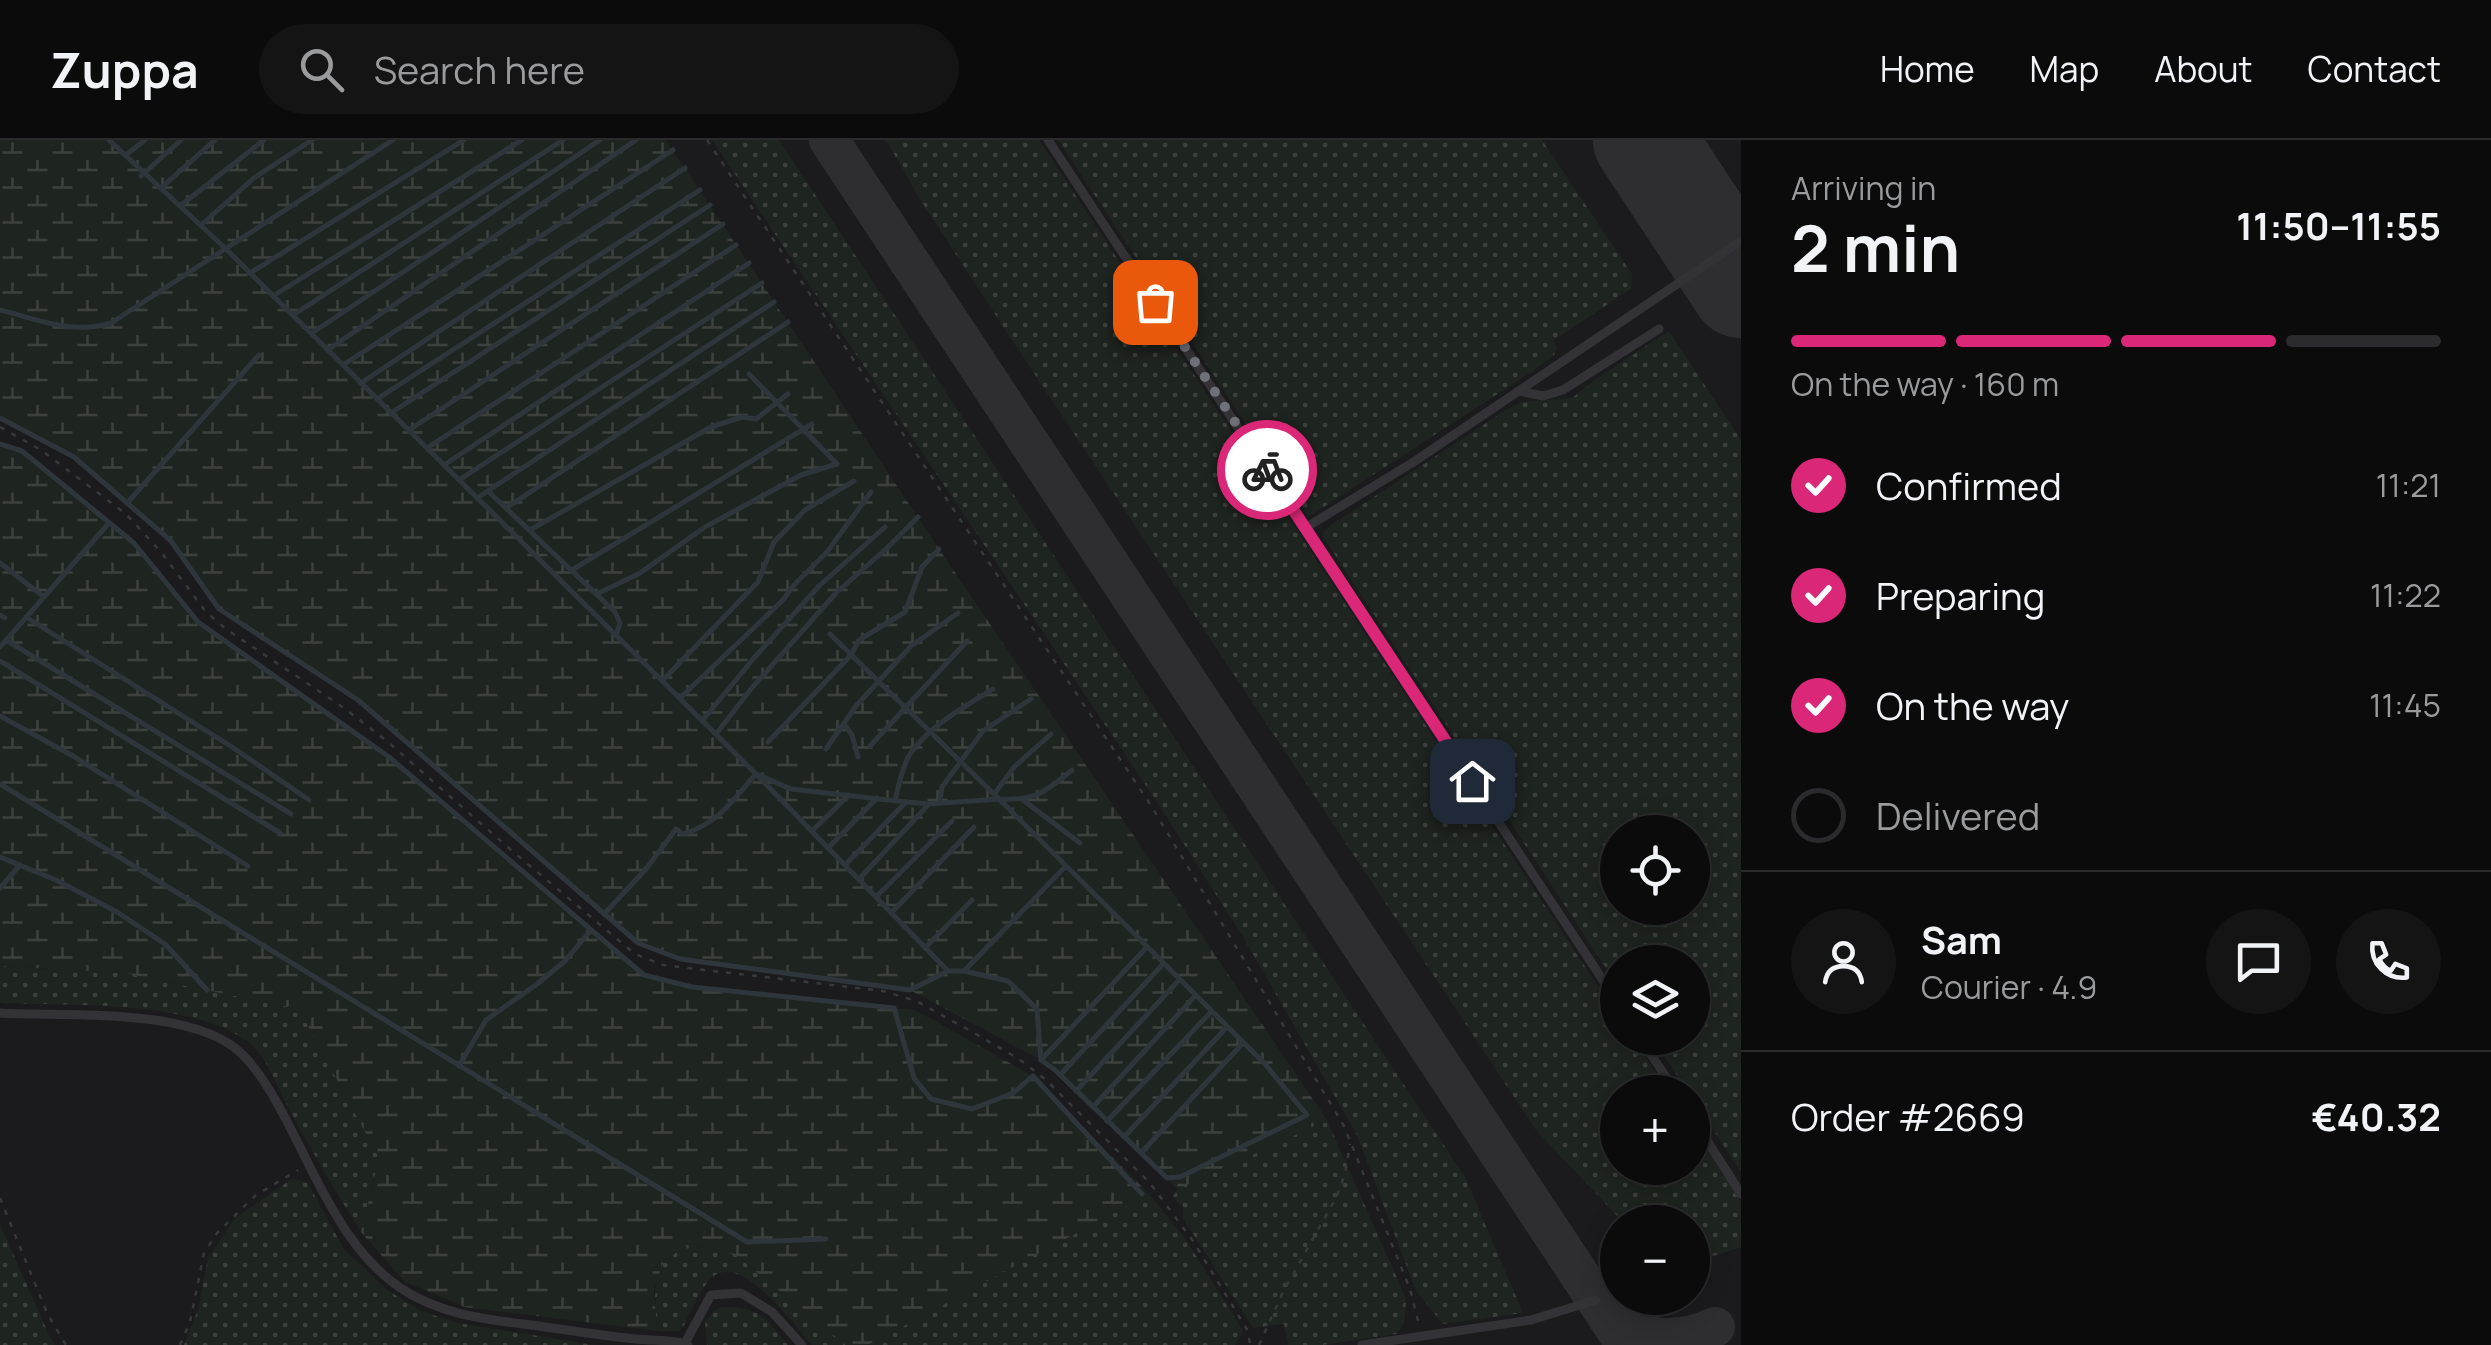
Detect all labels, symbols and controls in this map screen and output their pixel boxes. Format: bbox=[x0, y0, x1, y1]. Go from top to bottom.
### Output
search box bbox=[259, 24, 959, 114]
text: Zuppa bbox=[50, 37, 199, 102]
icon: search bbox=[294, 42, 349, 97]
text: Search here bbox=[374, 43, 585, 95]
text: Home bbox=[1880, 45, 1975, 93]
text: Map bbox=[2030, 45, 2099, 93]
text: About bbox=[2154, 45, 2253, 93]
text: Contact bbox=[2308, 45, 2441, 93]
text: Arriving in bbox=[1791, 166, 1936, 210]
text: 11:50–11:55 bbox=[2236, 199, 2441, 251]
text: 2 min bbox=[1791, 203, 1960, 292]
pin bbox=[1113, 260, 1198, 345]
icon: bag bbox=[1128, 275, 1183, 330]
text: On the way · 160 m bbox=[1791, 362, 2059, 406]
courier bbox=[1217, 420, 1317, 520]
icon: bike bbox=[1240, 443, 1295, 498]
icon: check bbox=[1791, 458, 1846, 513]
text: Confirmed bbox=[1876, 459, 2062, 511]
text: 11:21 bbox=[2376, 463, 2441, 507]
icon: check bbox=[1791, 568, 1846, 623]
text: Preparing bbox=[1876, 569, 2045, 621]
text: 11:22 bbox=[2370, 573, 2441, 617]
icon: check bbox=[1791, 678, 1846, 733]
text: On the way bbox=[1876, 679, 2069, 731]
text: 11:45 bbox=[2369, 683, 2441, 727]
pin bbox=[1430, 739, 1515, 824]
icon: home bbox=[1445, 754, 1500, 809]
text: Delivered bbox=[1876, 789, 2040, 841]
map controls bbox=[1600, 815, 1710, 1315]
button: locate bbox=[1600, 815, 1710, 925]
button: person bbox=[1791, 909, 1896, 1014]
button: chat bbox=[2206, 909, 2311, 1014]
button: phone bbox=[2336, 909, 2441, 1014]
text: Sam bbox=[1921, 913, 2002, 965]
button: layers bbox=[1600, 945, 1710, 1055]
text: Courier · 4.9 bbox=[1921, 965, 2097, 1009]
button: + bbox=[1600, 1075, 1710, 1185]
text: Order #2669 bbox=[1791, 1090, 2025, 1142]
text: €40.32 bbox=[2311, 1090, 2441, 1142]
button: − bbox=[1600, 1205, 1710, 1315]

